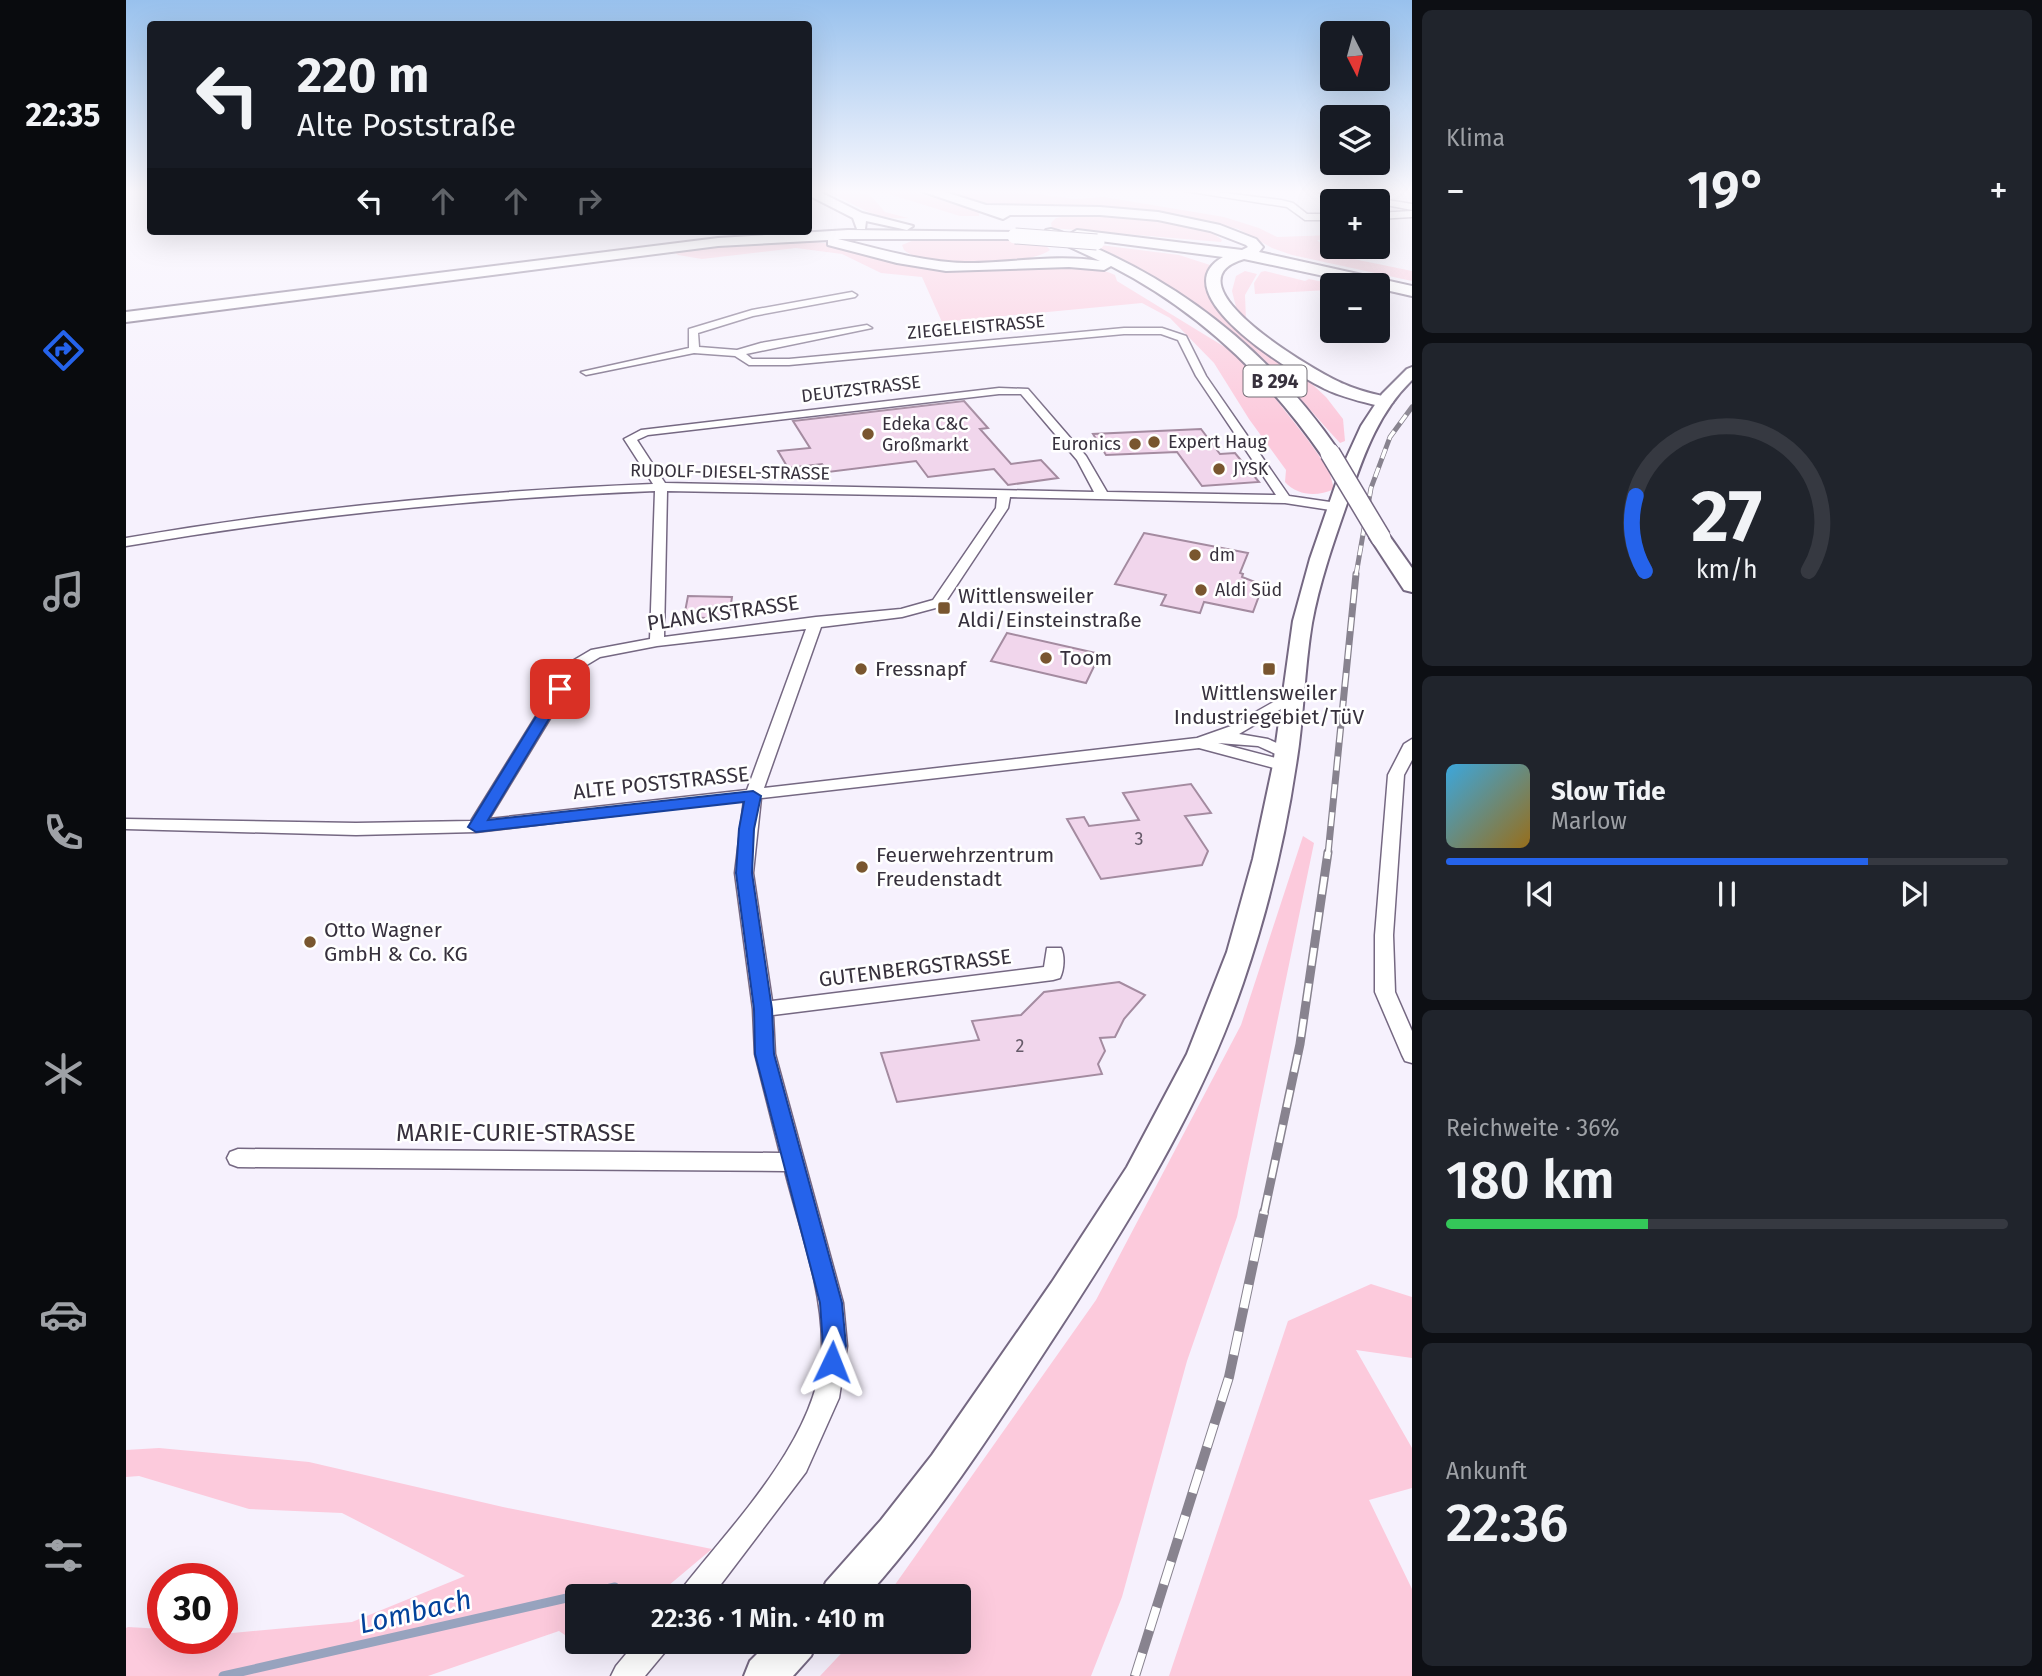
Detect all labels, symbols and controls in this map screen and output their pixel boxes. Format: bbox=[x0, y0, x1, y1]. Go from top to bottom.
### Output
north arrow bbox=[1320, 21, 1390, 91]
map controls bbox=[1320, 21, 1390, 343]
text: 220 m bbox=[297, 46, 429, 105]
icon: left bbox=[182, 49, 273, 140]
text: 22:35 bbox=[25, 96, 101, 134]
button: layers bbox=[1320, 105, 1390, 175]
text: Alte Poststraße bbox=[297, 106, 516, 144]
text: Klima bbox=[1446, 124, 1505, 152]
text: 19° bbox=[1687, 159, 1767, 222]
text: − bbox=[1446, 168, 1465, 214]
text: + bbox=[1989, 168, 2008, 214]
icon: left bbox=[351, 182, 389, 220]
icon: ahead bbox=[424, 182, 462, 220]
icon: ahead bbox=[497, 182, 535, 220]
icon: right bbox=[570, 182, 608, 220]
button: + bbox=[1320, 189, 1390, 259]
button: − bbox=[1320, 273, 1390, 343]
street label: ZIEGELEISTRASSE bbox=[906, 310, 1046, 344]
icon: directions bbox=[39, 326, 88, 375]
road number: B 294 bbox=[1244, 366, 1306, 396]
street label: DEUTZSTRASSE bbox=[800, 371, 922, 407]
place label: Edeka C&C Großmarkt bbox=[882, 413, 969, 456]
marker: Edeka C&C Großmarkt bbox=[860, 426, 876, 442]
place label: Expert Haug bbox=[1168, 431, 1268, 453]
place label: Euronics bbox=[1052, 433, 1121, 455]
marker: Expert Haug bbox=[1146, 434, 1162, 450]
marker: Euronics bbox=[1127, 436, 1143, 452]
place label: JYSK bbox=[1233, 458, 1269, 480]
street label: RUDOLF-DIESEL-STRASSE bbox=[630, 459, 830, 485]
marker: JYSK bbox=[1211, 461, 1227, 477]
text: 27 bbox=[1692, 473, 1762, 560]
place label: dm bbox=[1209, 544, 1235, 566]
marker: dm bbox=[1187, 547, 1203, 563]
text: km/h bbox=[1696, 555, 1758, 585]
icon: music bbox=[39, 567, 88, 616]
place label: Aldi Süd bbox=[1215, 579, 1282, 601]
marker: Aldi Süd bbox=[1193, 582, 1209, 598]
place label: Wittlensweiler Aldi/Einsteinstraße bbox=[958, 583, 1142, 633]
street label: PLANCKSTRASSE bbox=[645, 589, 801, 637]
marker: Wittlensweiler Aldi/Einsteinstraße bbox=[936, 600, 952, 616]
place label: Toom bbox=[1060, 645, 1112, 671]
marker: Toom bbox=[1038, 650, 1054, 666]
place label: Fressnapf bbox=[875, 656, 968, 682]
pin bbox=[530, 659, 590, 719]
marker: Fressnapf bbox=[853, 661, 869, 677]
marker: Wittlensweiler Industriegebiet/TüV bbox=[1261, 661, 1277, 677]
icon: arrive bbox=[541, 670, 579, 708]
place label: Wittlensweiler Industriegebiet/TüV bbox=[1174, 680, 1365, 730]
street label: ALTE POSTSTRASSE bbox=[572, 761, 750, 805]
text: Slow Tide bbox=[1551, 776, 1666, 807]
text: Marlow bbox=[1551, 807, 1627, 835]
icon: phone bbox=[39, 808, 88, 857]
house number: 3 bbox=[1135, 828, 1143, 850]
place label: Feuerwehrzentrum Freudenstadt bbox=[876, 842, 1054, 892]
marker: Feuerwehrzentrum Freudenstadt bbox=[854, 859, 870, 875]
icon: previous bbox=[1521, 875, 1559, 913]
icon: pause bbox=[1708, 875, 1746, 913]
icon: next bbox=[1895, 875, 1933, 913]
place label: Otto Wagner GmbH & Co. KG bbox=[324, 917, 468, 967]
marker: Otto Wagner GmbH & Co. KG bbox=[302, 934, 318, 950]
street label: GUTENBERGSTRASSE bbox=[817, 943, 1013, 993]
house number: 2 bbox=[1016, 1035, 1025, 1057]
icon: climate bbox=[39, 1049, 88, 1098]
text: Reichweite · 36% bbox=[1446, 1114, 1620, 1142]
street label: MARIE-CURIE-STRASSE bbox=[396, 1119, 636, 1147]
text: 180 km bbox=[1446, 1149, 1615, 1212]
icon: car bbox=[39, 1290, 88, 1339]
position arrow bbox=[795, 1325, 869, 1399]
text: Ankunft bbox=[1446, 1457, 1527, 1485]
text: 22:36 bbox=[1446, 1492, 1568, 1555]
icon: filters bbox=[39, 1531, 88, 1580]
speed limit sign: 30 bbox=[147, 1563, 238, 1654]
water label: Lombach bbox=[356, 1583, 475, 1640]
text: 22:36 · 1 Min. · 410 m bbox=[651, 1603, 885, 1634]

